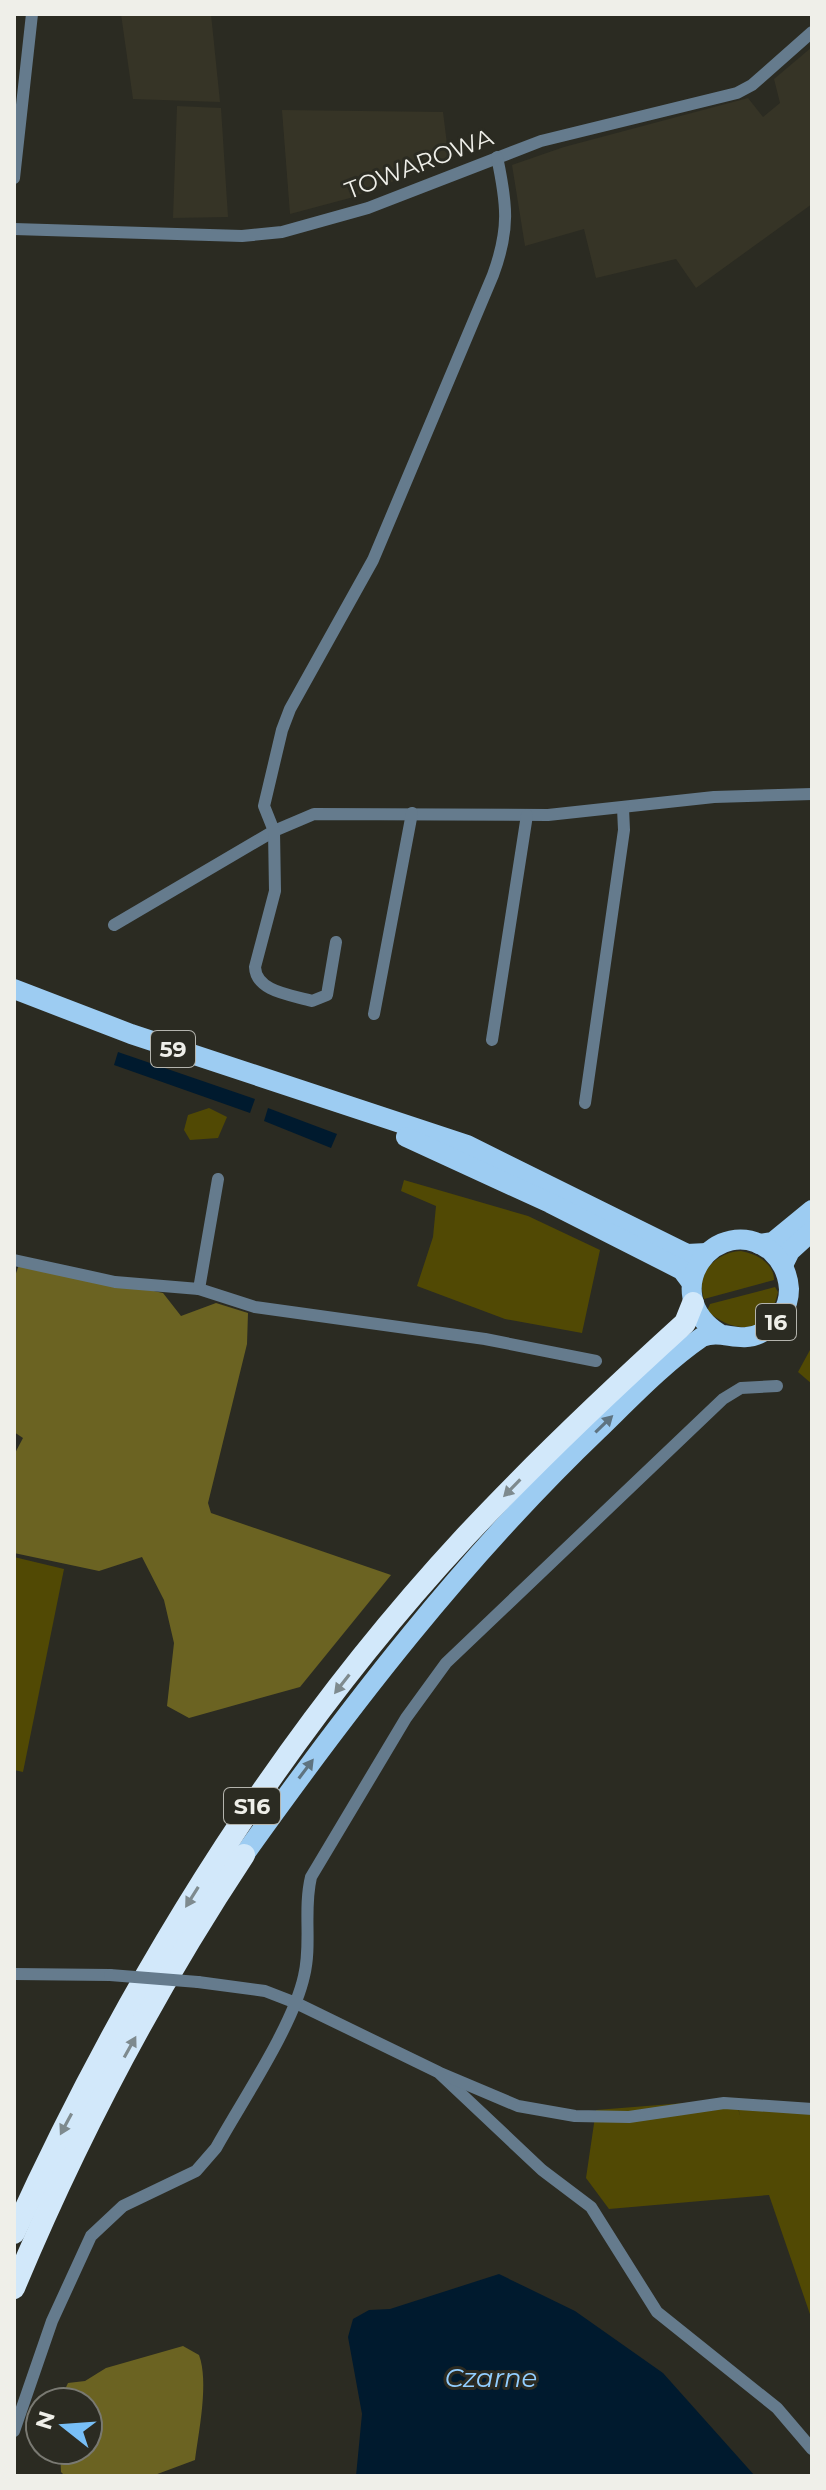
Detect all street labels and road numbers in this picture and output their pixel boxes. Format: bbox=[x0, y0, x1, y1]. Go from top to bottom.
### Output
street label: TOWAROWA bbox=[341, 122, 498, 205]
road number: 59 bbox=[151, 1031, 195, 1067]
road number: 16 bbox=[756, 1304, 796, 1340]
road number: S16 bbox=[224, 1788, 280, 1824]

